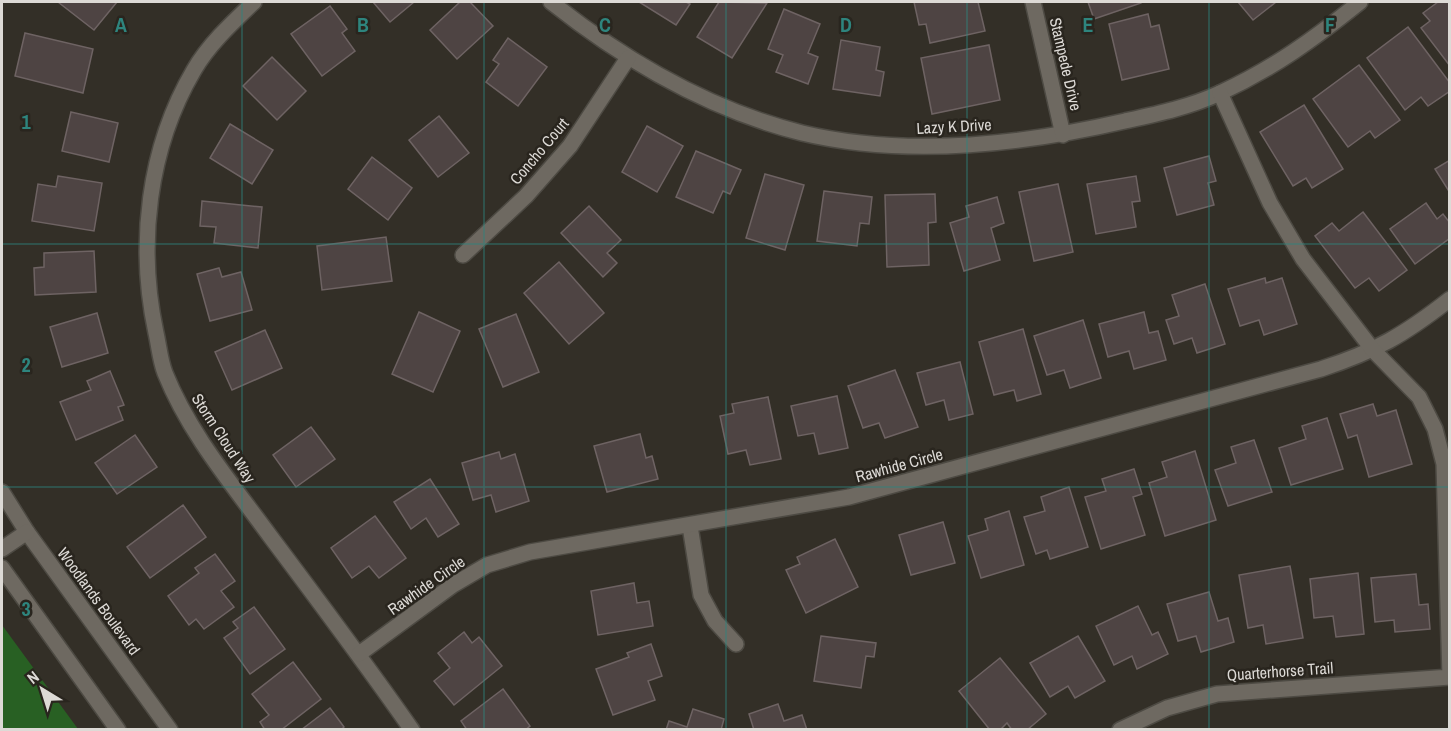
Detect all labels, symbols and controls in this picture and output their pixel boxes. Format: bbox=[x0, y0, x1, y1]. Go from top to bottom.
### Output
text: A bbox=[115, 11, 127, 38]
text: B bbox=[357, 11, 369, 38]
text: C bbox=[599, 11, 611, 38]
text: D bbox=[840, 11, 852, 38]
text: E bbox=[1083, 11, 1094, 38]
text: F bbox=[1325, 11, 1335, 38]
street label: Stampede Drive bbox=[1045, 15, 1087, 113]
text: 1 bbox=[21, 108, 31, 135]
street label: Concho Court bbox=[505, 113, 574, 189]
street label: Lazy K Drive bbox=[916, 113, 992, 139]
text: 2 bbox=[21, 351, 31, 378]
street label: Storm Cloud Way bbox=[187, 389, 261, 487]
street label: Rawhide Circle bbox=[853, 443, 945, 487]
street label: Woodlands Boulevard bbox=[52, 543, 146, 659]
street label: Rawhide Circle bbox=[383, 550, 469, 620]
text: 3 bbox=[21, 595, 31, 622]
street label: Quarterhorse Trail bbox=[1226, 656, 1334, 686]
north arrow bbox=[12, 659, 72, 719]
text: N bbox=[22, 666, 43, 689]

